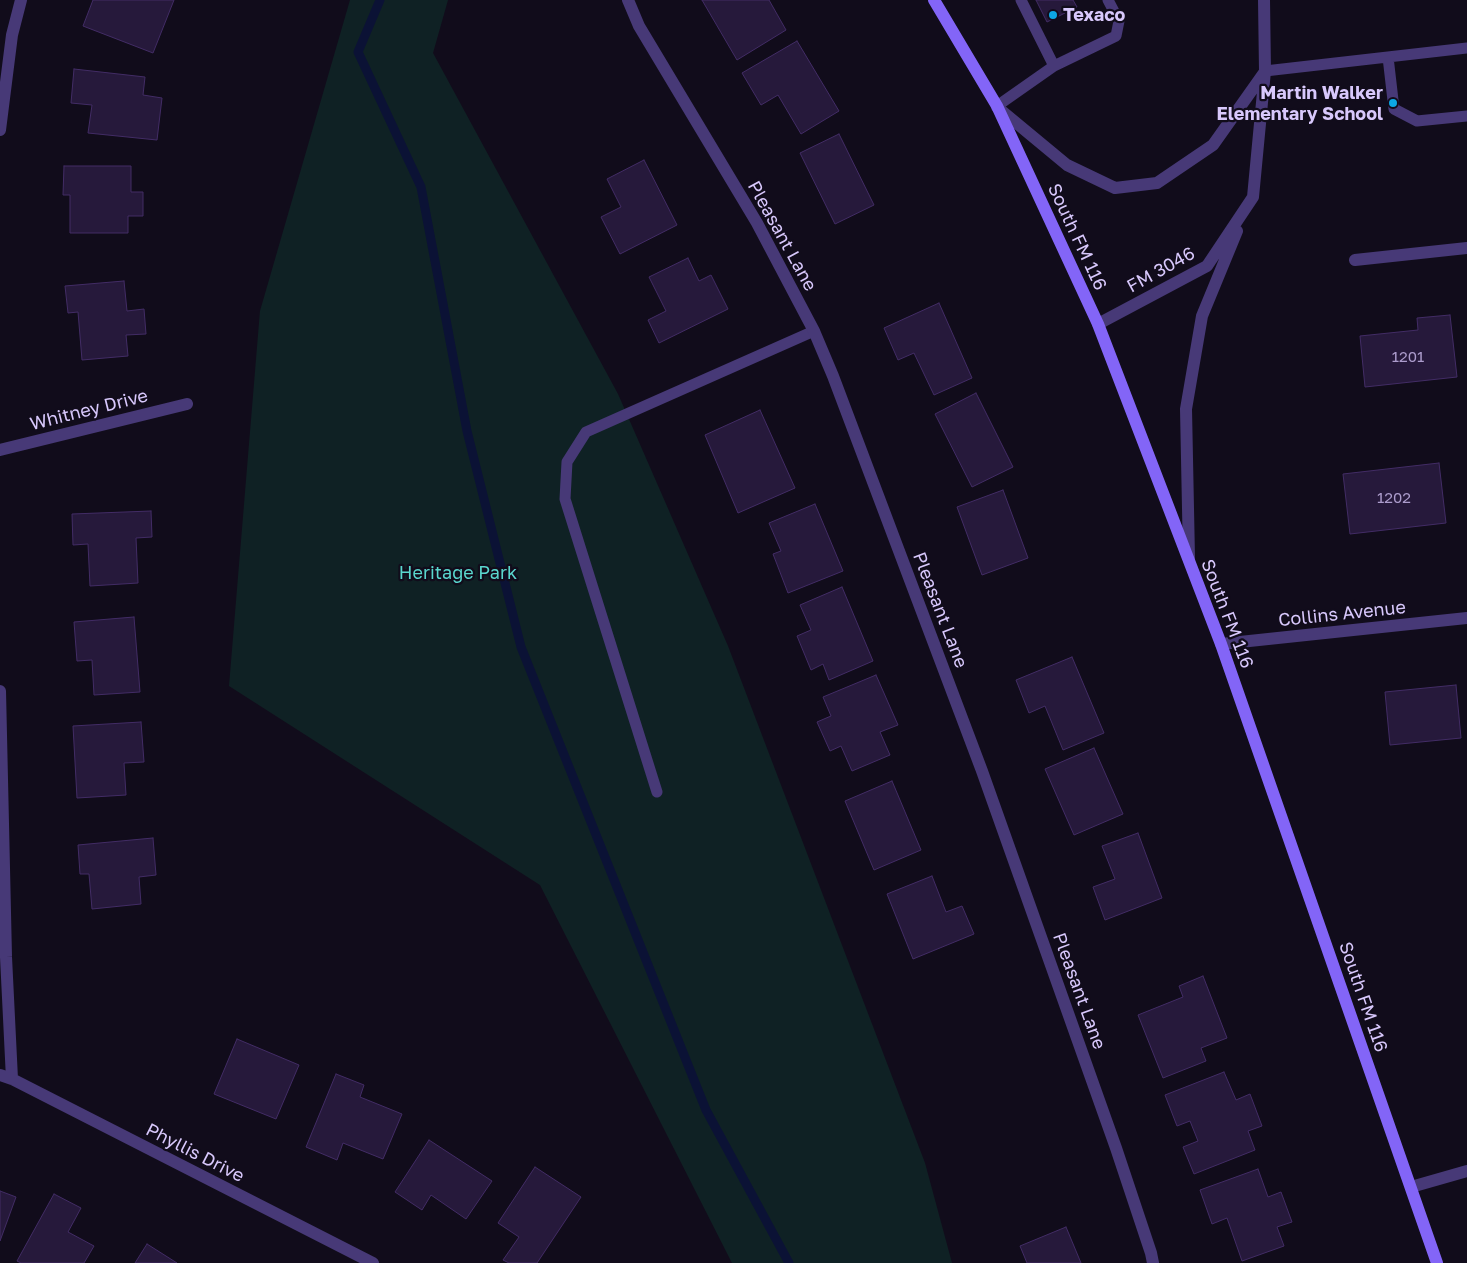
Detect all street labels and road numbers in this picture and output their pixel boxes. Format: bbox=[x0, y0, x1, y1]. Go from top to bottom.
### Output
street label: Pleasant Lane bbox=[743, 177, 821, 295]
street label: South FM 116 bbox=[1043, 180, 1111, 294]
street label: FM 3046 bbox=[1123, 243, 1199, 297]
street label: Whitney Drive bbox=[28, 385, 150, 435]
street label: Pleasant Lane bbox=[908, 549, 972, 671]
street label: South FM 116 bbox=[1196, 556, 1258, 672]
street label: Collins Avenue bbox=[1277, 597, 1407, 631]
street label: Pleasant Lane bbox=[1048, 930, 1110, 1052]
street label: South FM 116 bbox=[1334, 939, 1392, 1055]
street label: Phyllis Drive bbox=[142, 1119, 248, 1187]

